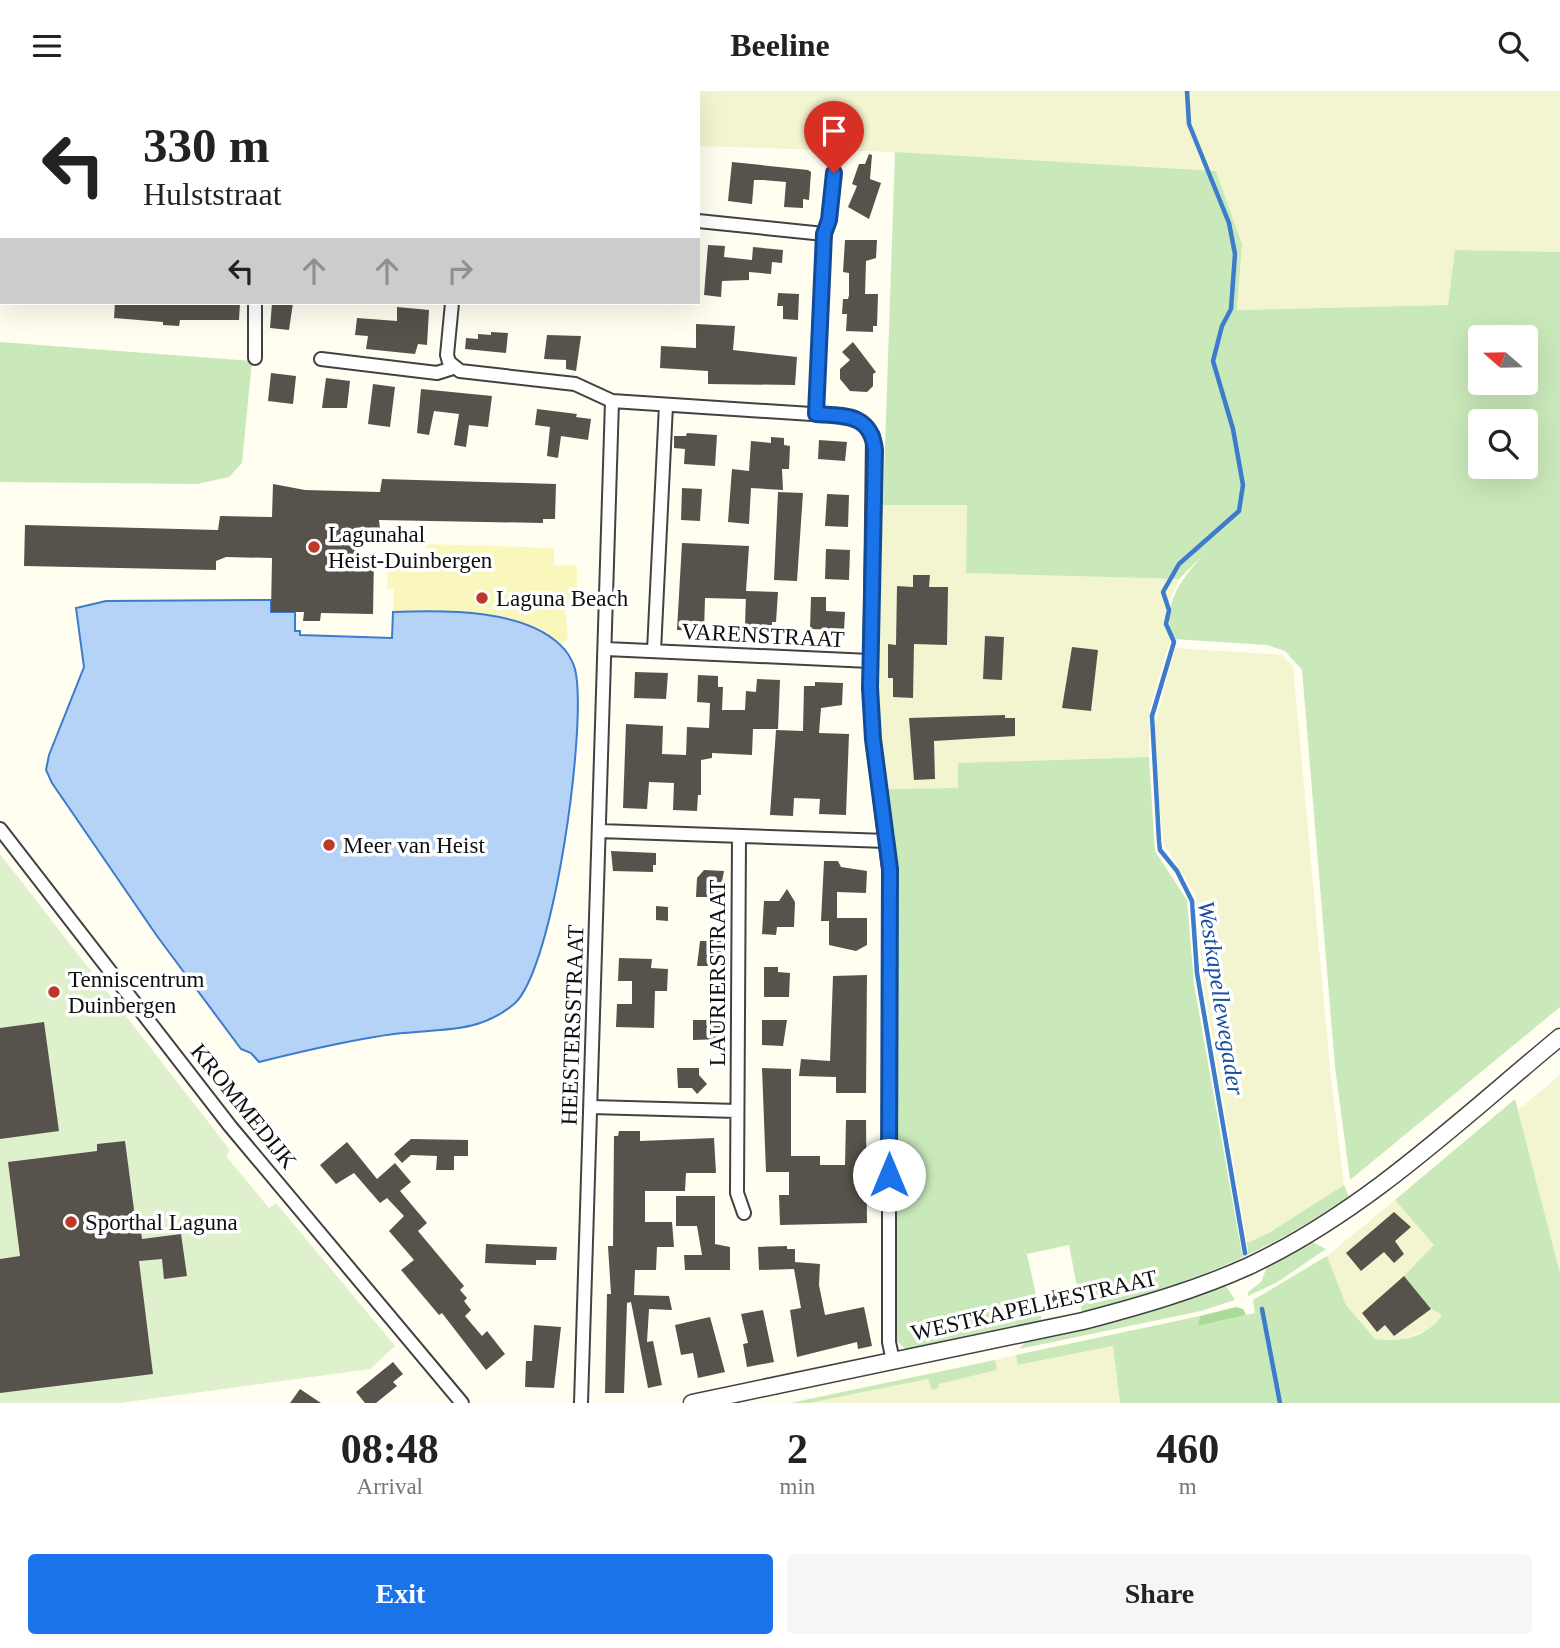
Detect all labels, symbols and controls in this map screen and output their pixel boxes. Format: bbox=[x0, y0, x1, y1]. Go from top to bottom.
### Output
icon: menu bbox=[28, 27, 66, 65]
text: Beeline bbox=[730, 27, 830, 63]
icon: search bbox=[1494, 27, 1532, 65]
pin bbox=[804, 101, 864, 173]
icon: arrive bbox=[815, 112, 853, 150]
text: 330 m bbox=[143, 118, 270, 173]
icon: left bbox=[28, 119, 119, 210]
text: Hulststraat bbox=[143, 176, 282, 212]
icon: left bbox=[222, 252, 260, 290]
icon: ahead bbox=[295, 252, 333, 290]
icon: ahead bbox=[368, 252, 406, 290]
icon: right bbox=[441, 252, 479, 290]
north arrow bbox=[1468, 325, 1538, 395]
map controls bbox=[1468, 325, 1538, 479]
button: search bbox=[1468, 409, 1538, 479]
place label: Lagunahal Heist-Duinbergen bbox=[328, 522, 493, 573]
marker: Lagunahal Heist-Duinbergen bbox=[306, 539, 322, 555]
place label: Laguna Beach bbox=[496, 586, 629, 611]
marker: Laguna Beach bbox=[474, 590, 490, 606]
street label: VARENSTRAAT bbox=[681, 619, 845, 652]
place label: Meer van Heist bbox=[343, 833, 485, 858]
marker: Meer van Heist bbox=[321, 837, 337, 853]
street label: LAURIERSTRAAT bbox=[705, 880, 730, 1066]
water label: Westkapellewegader bbox=[1193, 899, 1249, 1098]
street label: HEESTERSSTRAAT bbox=[557, 924, 588, 1126]
place label: Tenniscentrum Duinbergen bbox=[68, 967, 204, 1018]
marker: Tenniscentrum Duinbergen bbox=[46, 984, 62, 1000]
street label: KROMMEDIJK bbox=[186, 1039, 302, 1174]
position arrow bbox=[852, 1138, 926, 1212]
place label: Sporthal Laguna bbox=[85, 1210, 238, 1235]
marker: Sporthal Laguna bbox=[63, 1214, 79, 1230]
street label: WESTKAPELLESTRAAT bbox=[909, 1265, 1160, 1346]
text: 08:48 bbox=[341, 1426, 439, 1472]
text: 2 bbox=[787, 1426, 808, 1472]
text: 460 bbox=[1156, 1426, 1219, 1472]
text: Arrival bbox=[357, 1474, 423, 1499]
text: min bbox=[780, 1474, 815, 1499]
text: m bbox=[1179, 1474, 1197, 1499]
button: Exit bbox=[28, 1554, 773, 1634]
button: Share bbox=[787, 1554, 1532, 1634]

